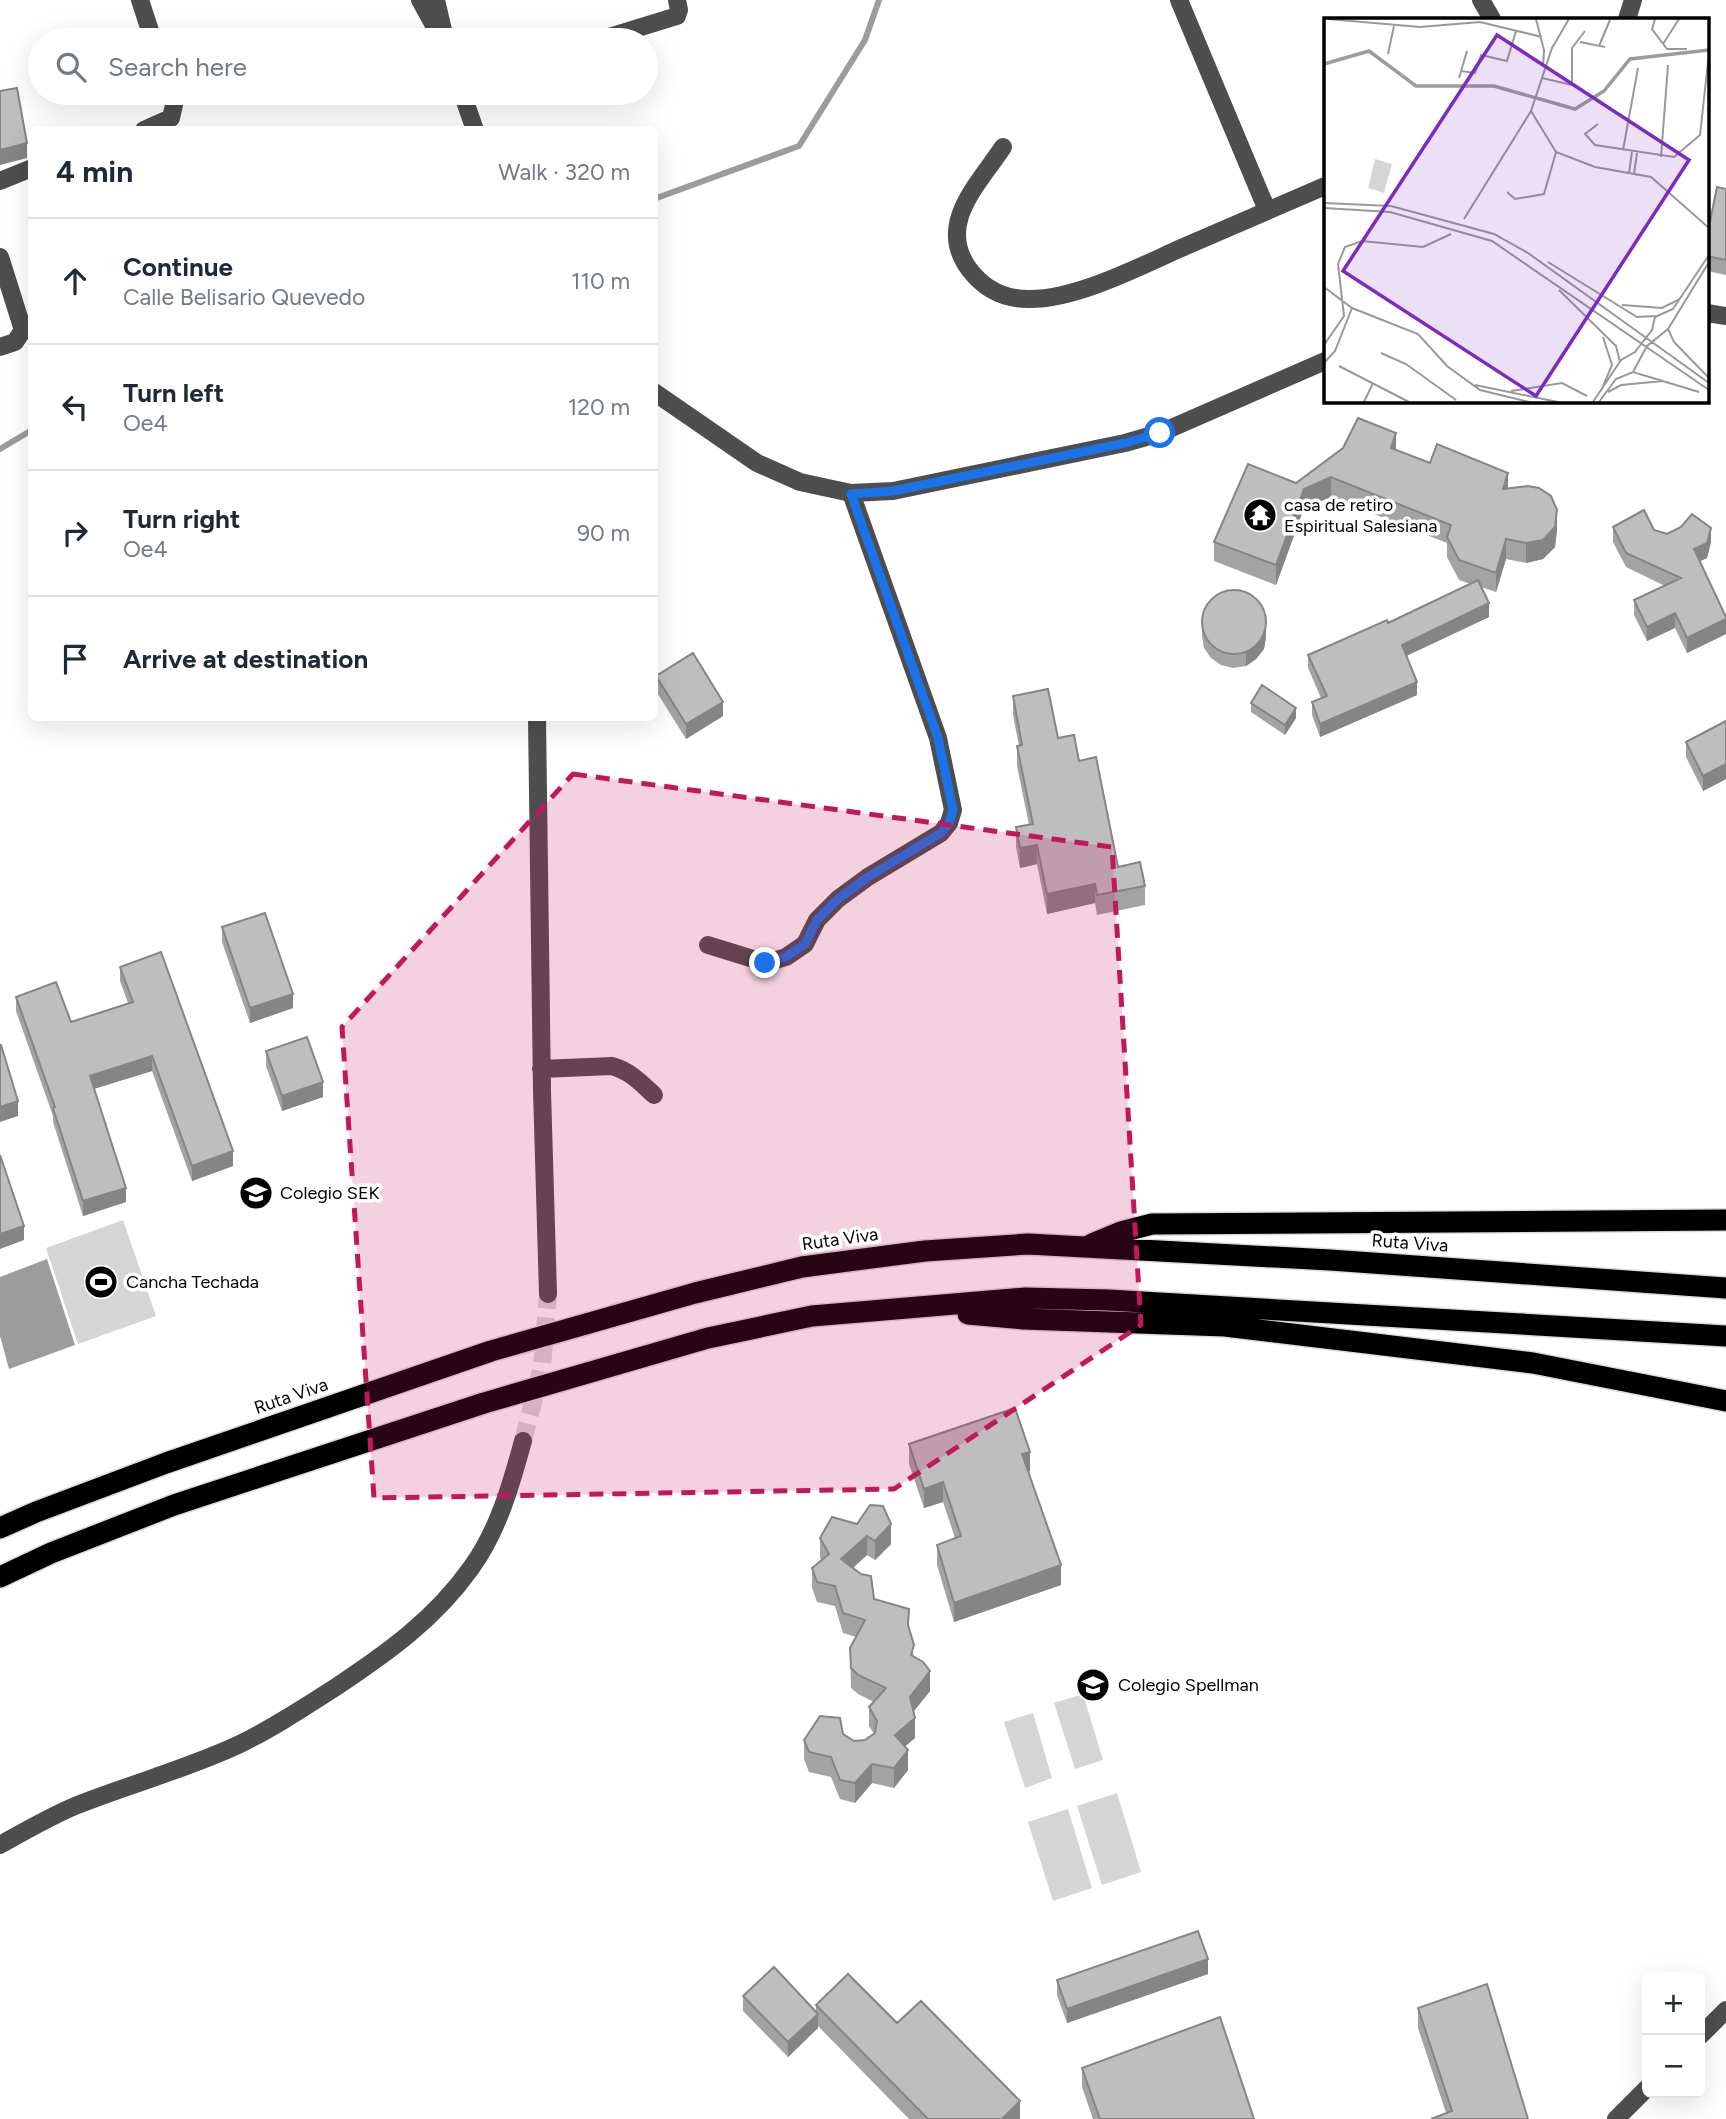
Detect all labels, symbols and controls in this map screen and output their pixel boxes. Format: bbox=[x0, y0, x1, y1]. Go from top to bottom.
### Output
inset map bbox=[1324, 18, 1708, 402]
search box bbox=[28, 28, 658, 105]
icon: search bbox=[52, 48, 90, 86]
text: Search here bbox=[108, 51, 247, 83]
text: 4 min bbox=[56, 153, 133, 190]
text: Walk · 320 m bbox=[498, 158, 630, 186]
text: Continue bbox=[123, 251, 233, 283]
icon: ahead bbox=[56, 262, 94, 300]
text: 110 m bbox=[571, 267, 630, 295]
text: Calle Belisario Quevedo bbox=[123, 283, 365, 311]
text: Turn left bbox=[123, 377, 224, 409]
icon: left bbox=[56, 388, 94, 426]
text: 120 m bbox=[568, 393, 630, 421]
text: Oe4 bbox=[123, 409, 168, 437]
route start bbox=[1144, 417, 1175, 448]
place label: casa de retiro Espiritual Salesiana bbox=[1284, 494, 1438, 537]
temple icon: casa de retiro Espiritual Salesiana bbox=[1241, 496, 1279, 534]
text: Turn right bbox=[123, 503, 240, 535]
icon: right bbox=[56, 514, 94, 552]
text: 90 m bbox=[577, 519, 630, 547]
text: Oe4 bbox=[123, 535, 168, 563]
icon: arrive bbox=[56, 640, 94, 678]
text: Arrive at destination bbox=[123, 643, 368, 675]
route end bbox=[749, 947, 780, 978]
school or university icon: Colegio SEK bbox=[237, 1174, 275, 1212]
place label: Colegio SEK bbox=[280, 1182, 380, 1204]
street label: Ruta Viva bbox=[800, 1223, 880, 1255]
street label: Ruta Viva bbox=[1371, 1229, 1449, 1257]
sports icon: Cancha Techada bbox=[82, 1263, 120, 1301]
place label: Cancha Techada bbox=[126, 1271, 259, 1293]
street label: Ruta Viva bbox=[251, 1373, 331, 1419]
school or university icon: Colegio Spellman bbox=[1074, 1666, 1112, 1704]
place label: Colegio Spellman bbox=[1118, 1674, 1259, 1696]
map controls bbox=[1642, 1972, 1705, 2098]
button: + bbox=[1642, 1972, 1705, 2035]
button: − bbox=[1642, 2035, 1705, 2098]

